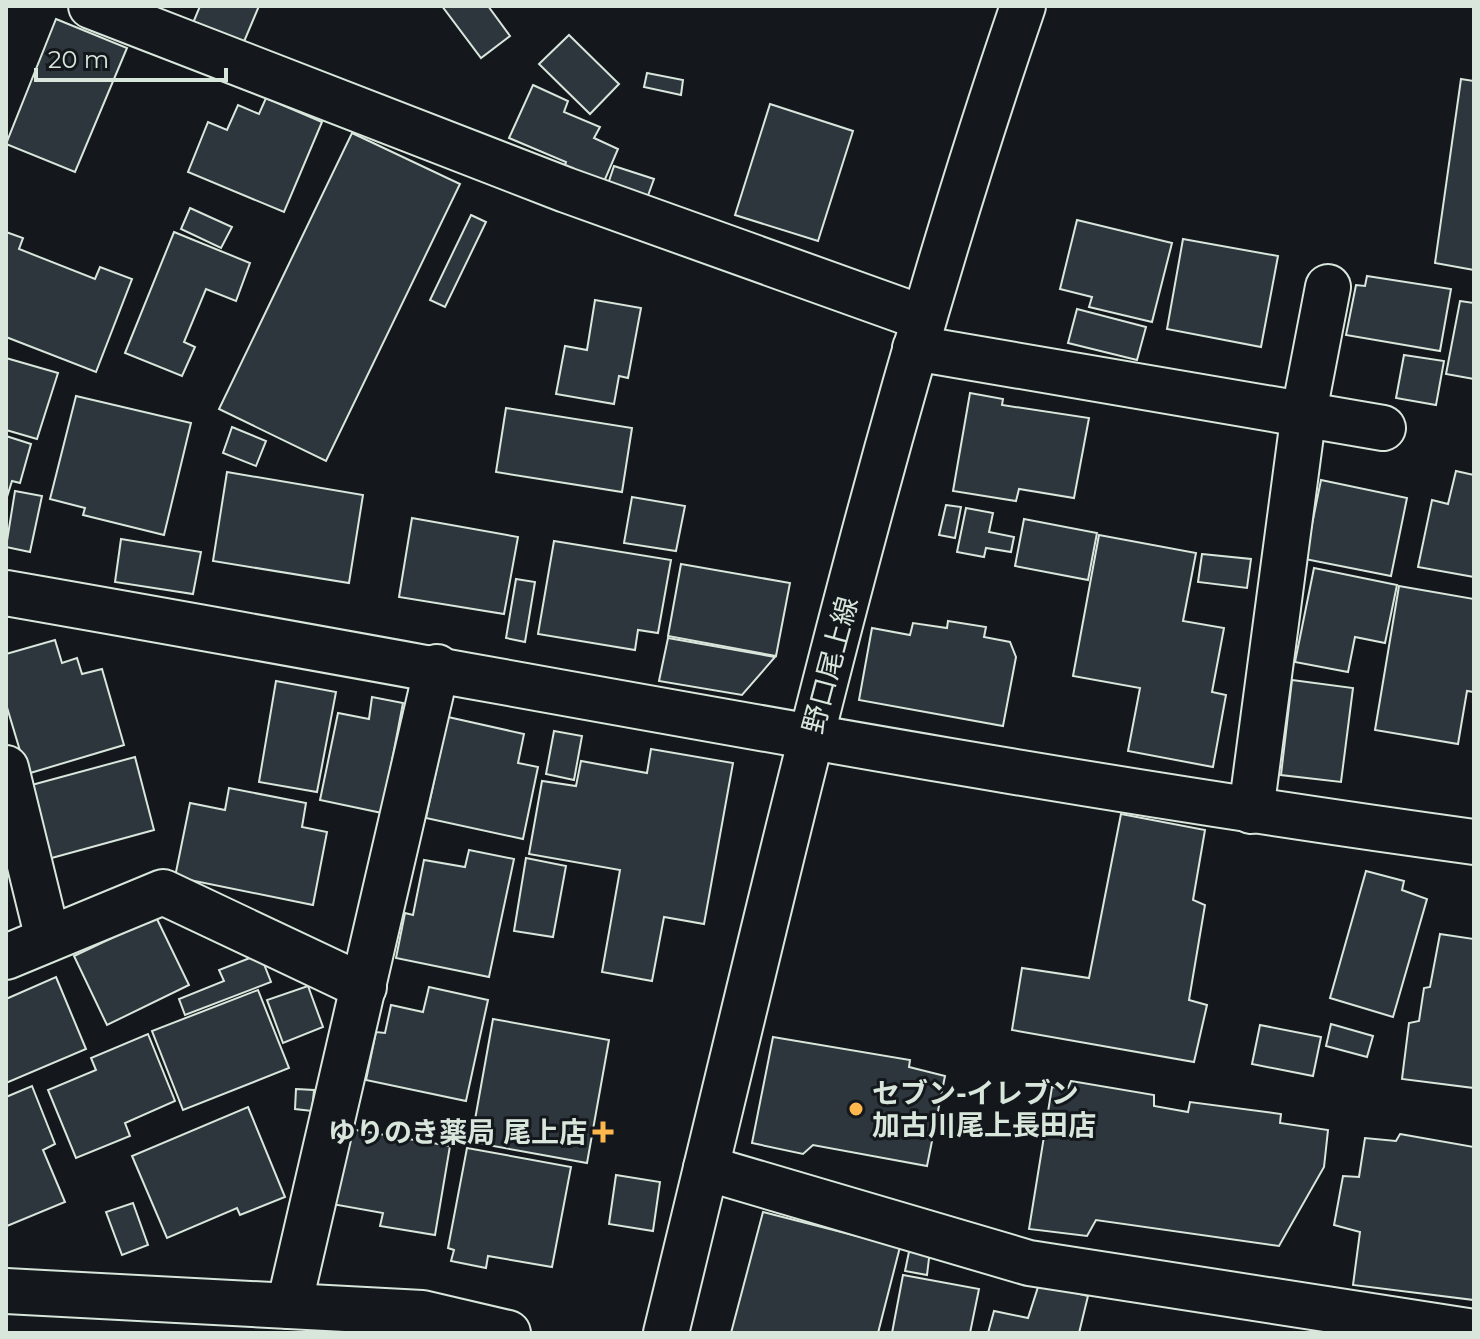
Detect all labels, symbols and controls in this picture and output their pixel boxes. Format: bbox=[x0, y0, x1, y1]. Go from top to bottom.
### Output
scale bar bbox=[36, 32, 226, 82]
text: 20 m bbox=[48, 45, 109, 74]
street label: 野口尾上線 bbox=[795, 593, 865, 737]
place label: セブン-イレブン 加古川尾上長田店 bbox=[872, 1076, 1096, 1142]
marker: セブン-イレブン 加古川尾上長田店 bbox=[847, 1100, 865, 1118]
place label: ゆりのき薬局 尾上店 bbox=[328, 1115, 587, 1149]
marker: ゆりのき薬局 尾上店 bbox=[594, 1123, 612, 1141]

